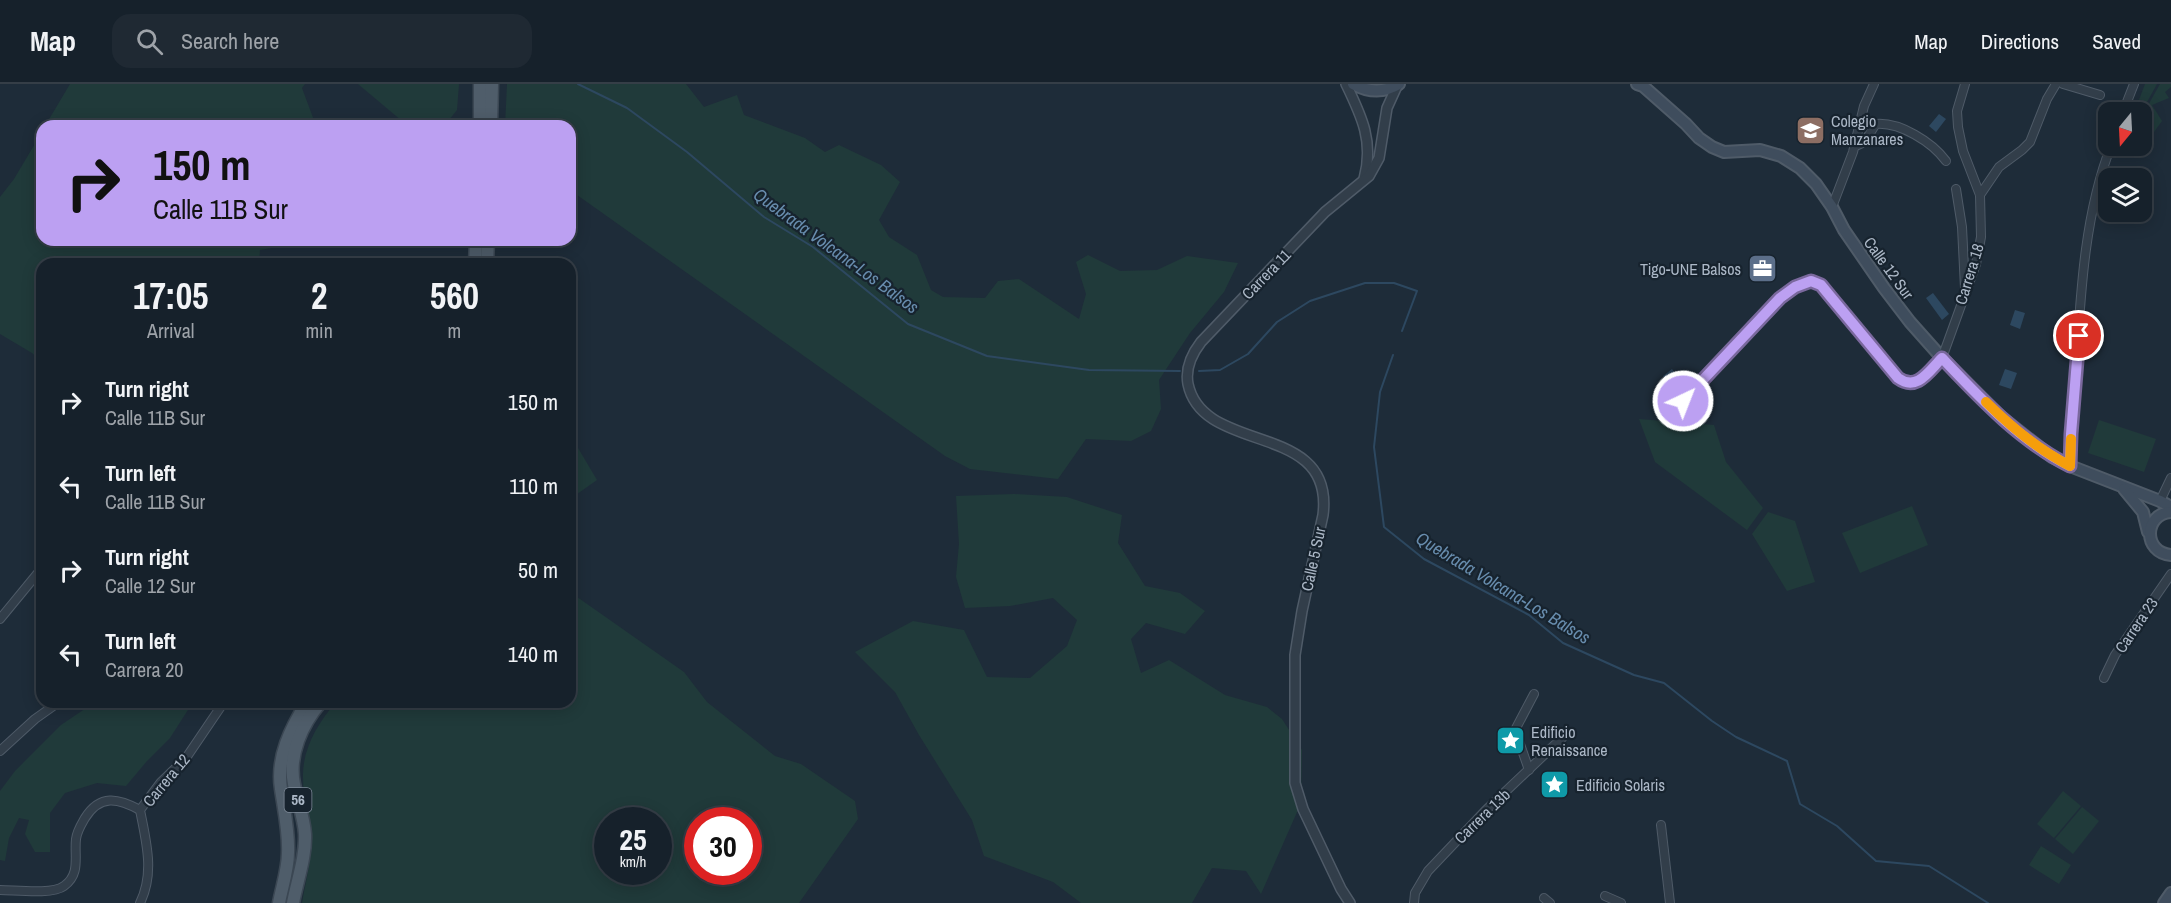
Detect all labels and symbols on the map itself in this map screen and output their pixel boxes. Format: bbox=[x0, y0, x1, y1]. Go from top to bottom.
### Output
north arrow bbox=[2098, 102, 2152, 156]
place label: Colegio Manzanares bbox=[1831, 110, 1903, 150]
school or university icon: Colegio Manzanares bbox=[1794, 114, 1826, 146]
water label: Quebrada Volcana-Los Balsos bbox=[748, 182, 924, 319]
street label: Calle 12 Sur bbox=[1859, 232, 1919, 304]
street label: Carrera 18 bbox=[1949, 241, 1989, 307]
street label: Carrera 11 bbox=[1237, 244, 1296, 304]
office icon: Tigo-UNE Balsos bbox=[1746, 253, 1778, 285]
place label: Tigo-UNE Balsos bbox=[1640, 258, 1741, 280]
pin bbox=[2053, 310, 2104, 361]
position arrow bbox=[1651, 369, 1715, 433]
street label: Calle 5 Sur bbox=[1295, 524, 1331, 593]
water label: Quebrada Volcana-Los Balsos bbox=[1411, 526, 1595, 650]
street label: Carrera 23 bbox=[2109, 593, 2163, 657]
place label: Edificio Renaissance bbox=[1531, 721, 1608, 761]
place icon: Edificio Renaissance bbox=[1494, 725, 1526, 757]
street label: Carrera 12 bbox=[137, 749, 195, 811]
place icon: Edificio Solaris bbox=[1539, 769, 1571, 801]
place label: Edificio Solaris bbox=[1576, 774, 1665, 796]
street label: Carrera 13b bbox=[1449, 784, 1515, 848]
road number: 56 bbox=[284, 788, 312, 812]
speed limit sign: 30 bbox=[684, 807, 762, 885]

